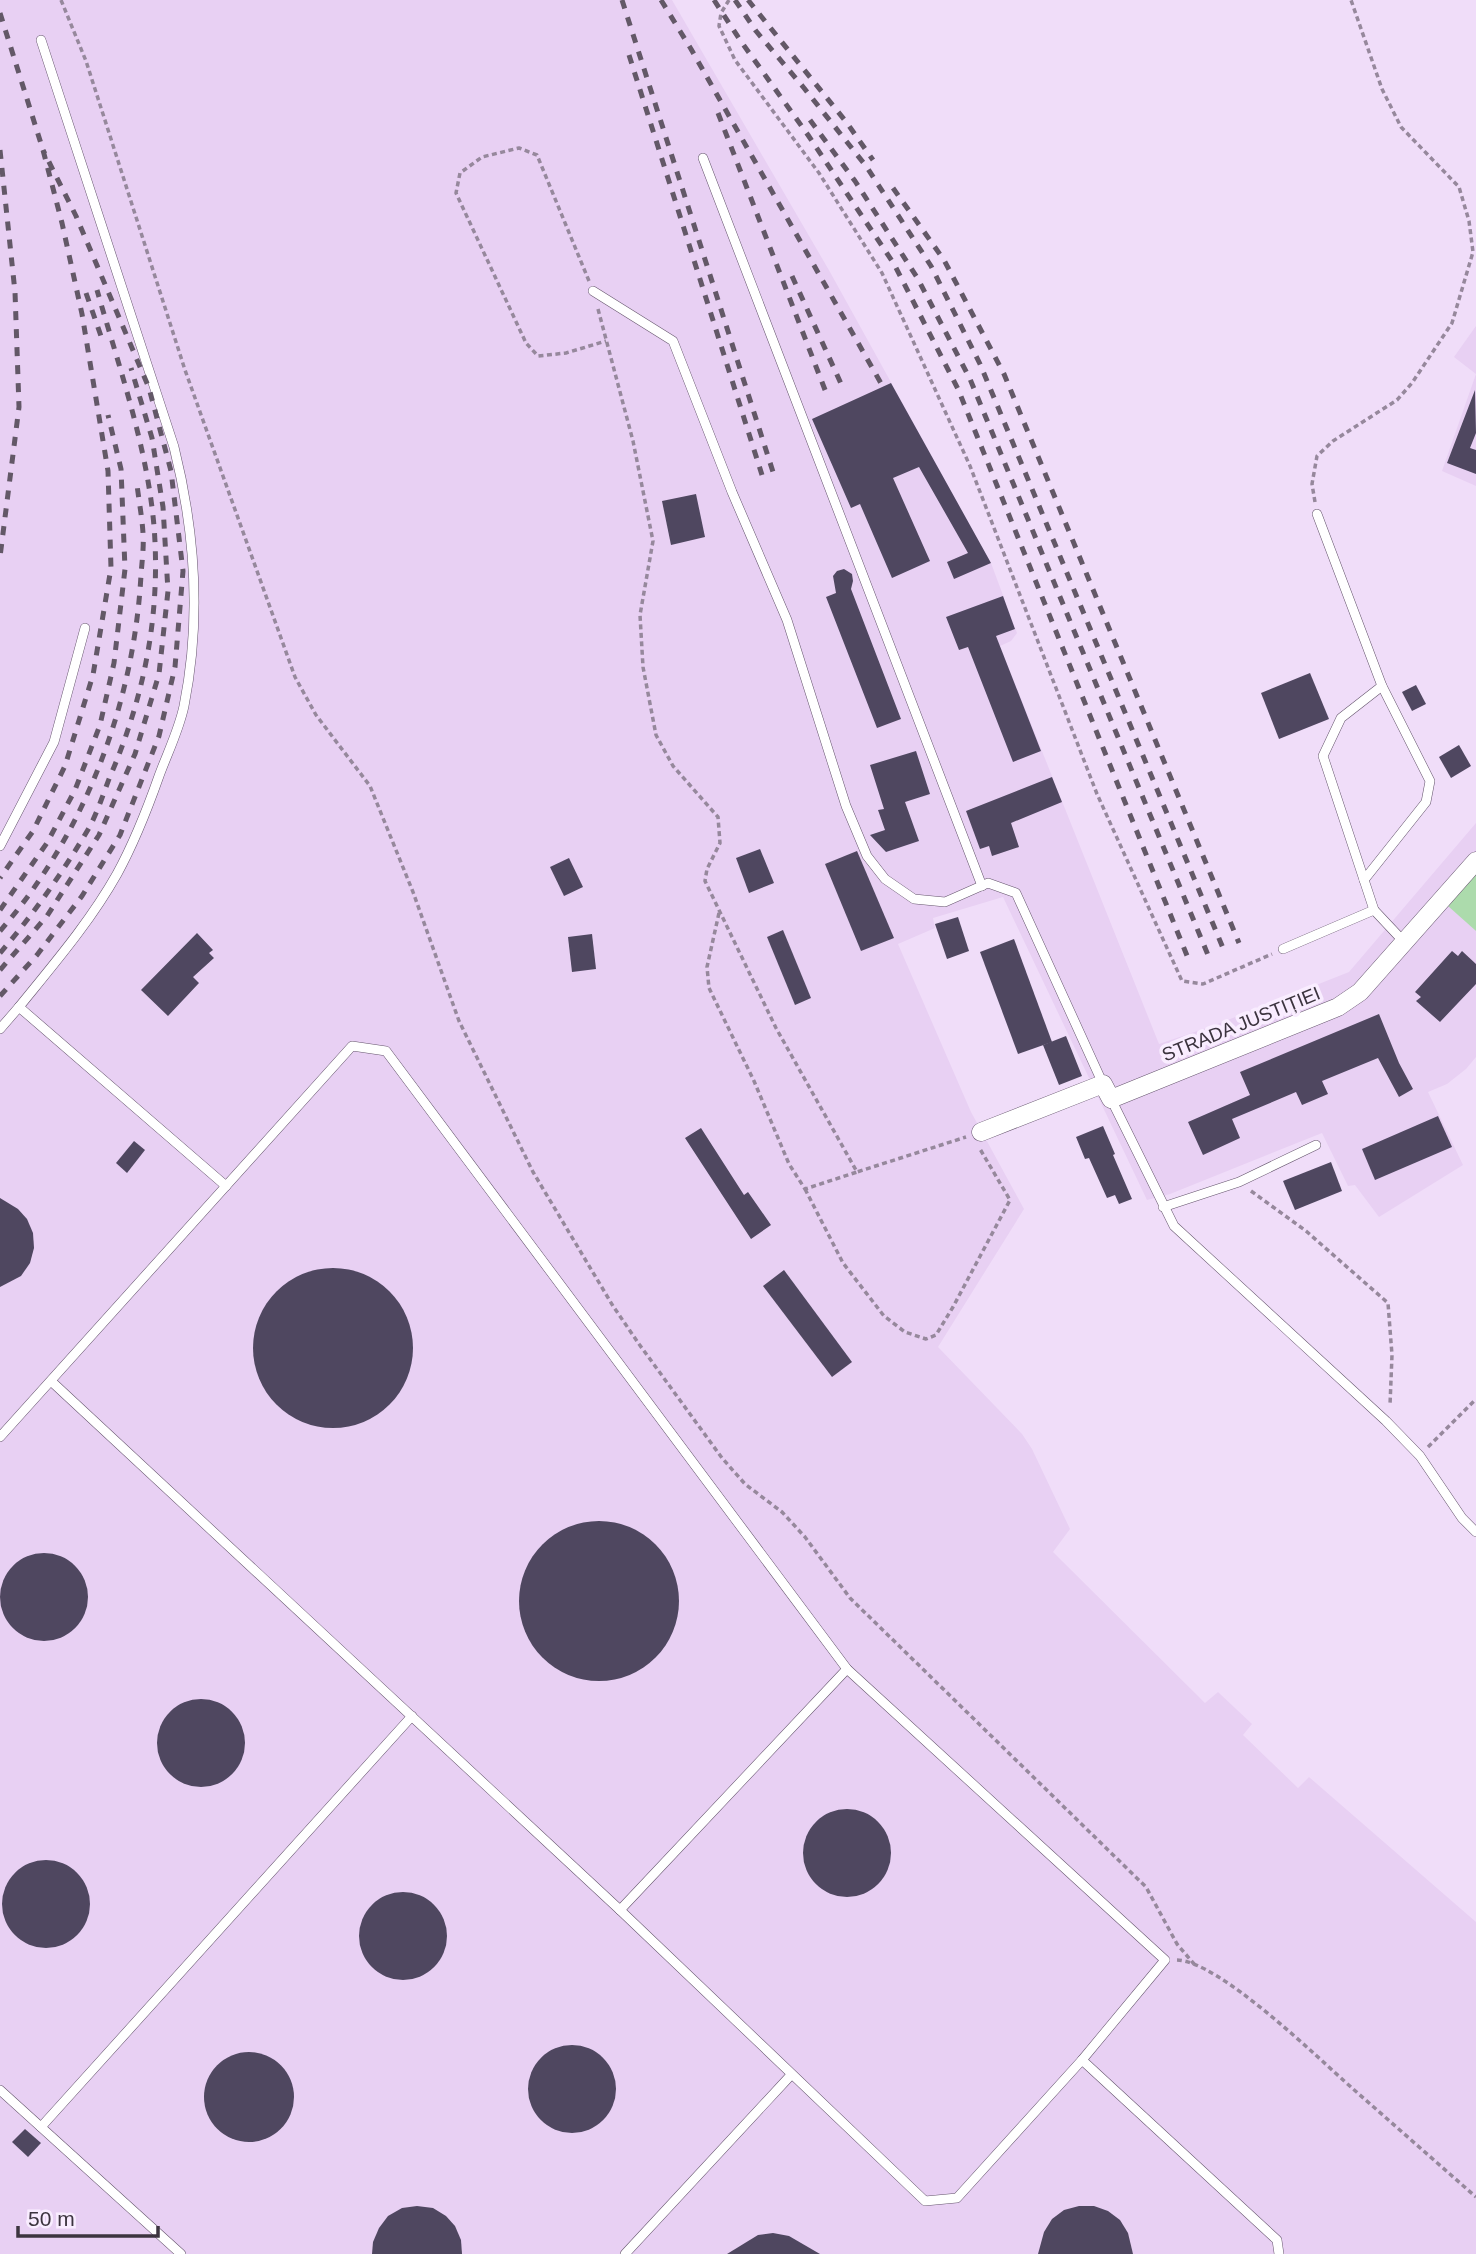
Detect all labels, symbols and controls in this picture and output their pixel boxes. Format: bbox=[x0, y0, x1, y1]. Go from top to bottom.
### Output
street label: STRADA JUSTIȚIEI bbox=[1159, 983, 1323, 1065]
scale bar bbox=[18, 2194, 158, 2238]
text: 50 m bbox=[28, 2207, 75, 2230]

